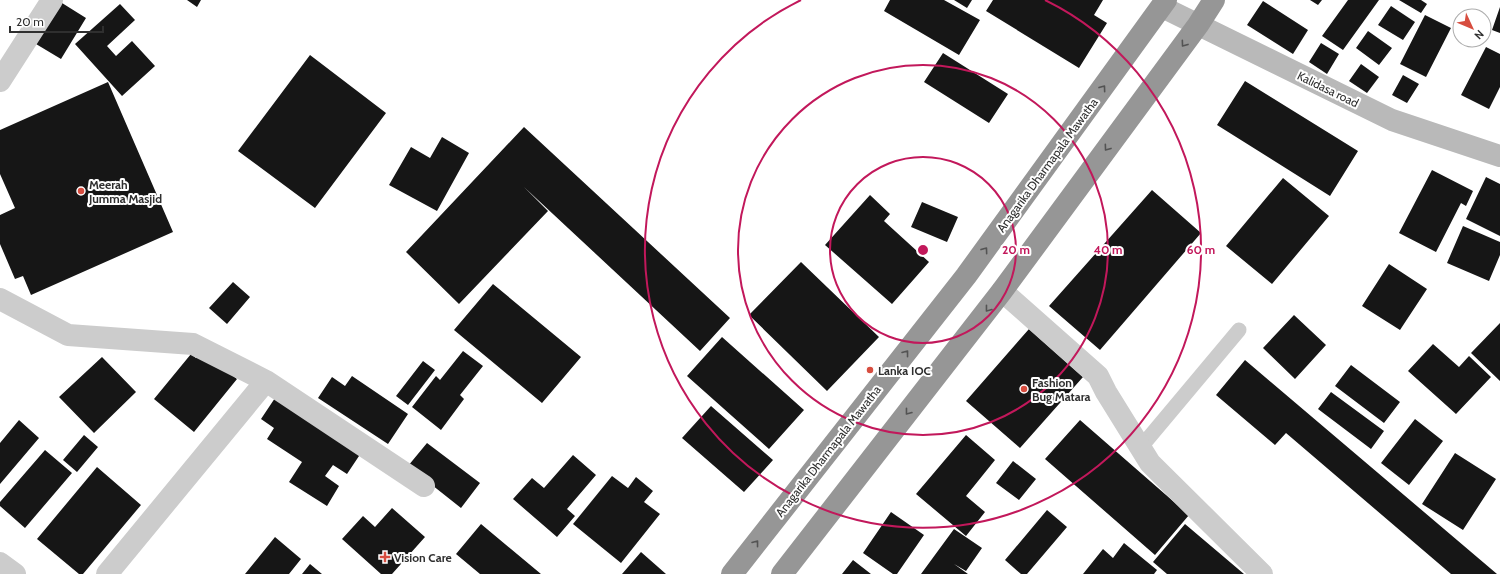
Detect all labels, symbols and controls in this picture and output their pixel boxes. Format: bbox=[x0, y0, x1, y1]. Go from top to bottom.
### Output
scale bar bbox=[10, 8, 103, 34]
north arrow bbox=[1452, 8, 1492, 48]
text: 20 m bbox=[16, 14, 44, 29]
text: N bbox=[1471, 27, 1487, 43]
one-way arrow bbox=[1182, 39, 1189, 46]
street label: Kalidasa road bbox=[1295, 68, 1361, 110]
one-way arrow bbox=[1098, 86, 1105, 93]
street label: Anagarika Dharmapala Mawatha bbox=[993, 95, 1101, 235]
one-way arrow bbox=[1105, 144, 1112, 151]
place label: Meerah Jumma Masjid bbox=[88, 177, 162, 206]
marker: Meerah Jumma Masjid bbox=[76, 186, 86, 196]
text: 20 m bbox=[1002, 242, 1030, 257]
text: 40 m bbox=[1093, 242, 1123, 257]
text: 60 m bbox=[1187, 242, 1215, 257]
centre of rings bbox=[916, 243, 930, 257]
one-way arrow bbox=[980, 247, 988, 254]
one-way arrow bbox=[986, 304, 993, 311]
one-way arrow bbox=[901, 350, 908, 357]
place label: Lanka IOC bbox=[878, 363, 931, 378]
marker: Lanka IOC bbox=[865, 365, 875, 375]
place label: Fashion Bug Matara bbox=[1032, 375, 1091, 404]
street label: Anagarika Dharmapala Mawatha bbox=[772, 382, 884, 520]
marker: Fashion Bug Matara bbox=[1019, 384, 1029, 394]
one-way arrow bbox=[906, 407, 913, 414]
one-way arrow bbox=[752, 541, 759, 548]
place label: Vision Care bbox=[394, 550, 452, 565]
marker: Vision Care bbox=[379, 551, 391, 563]

